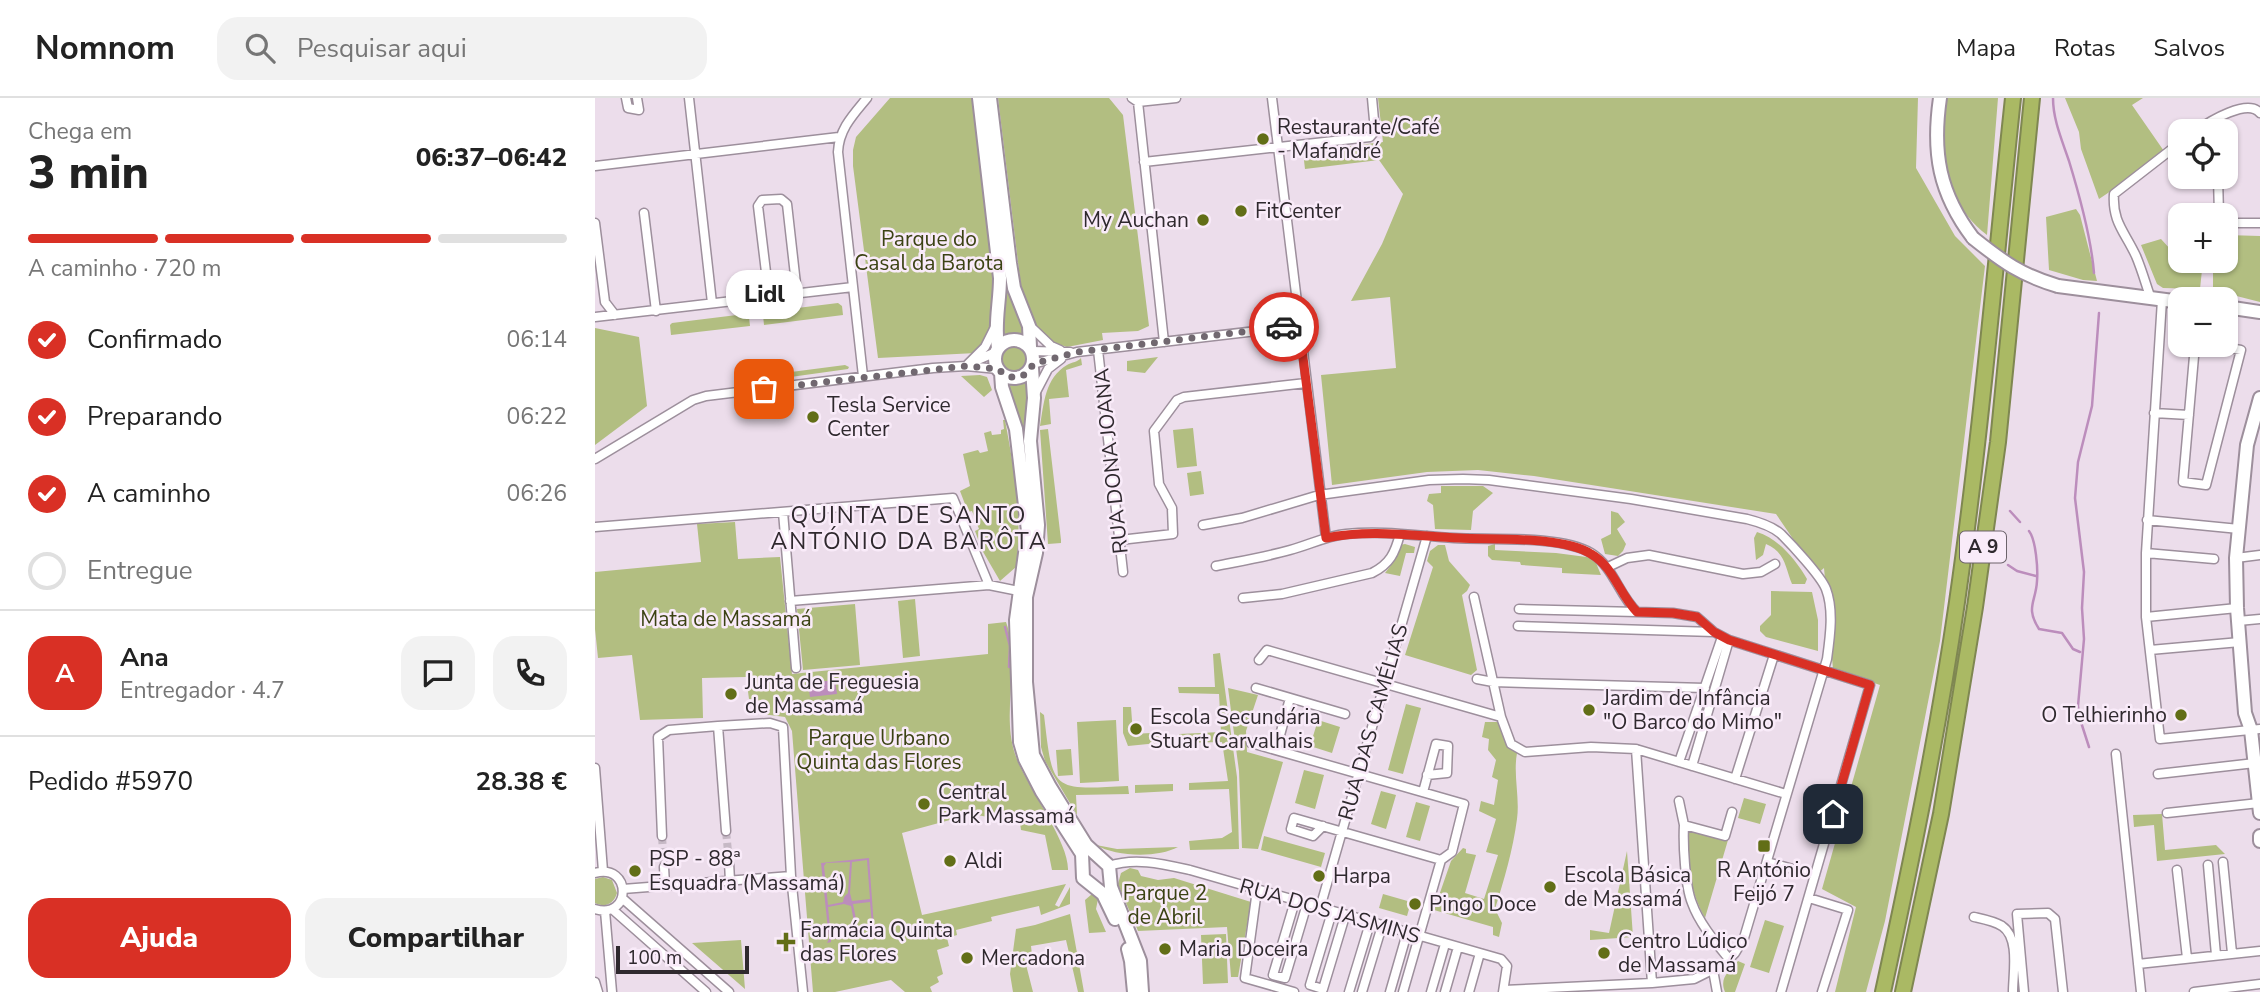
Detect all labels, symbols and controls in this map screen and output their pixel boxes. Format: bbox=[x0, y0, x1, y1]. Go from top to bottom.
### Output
search box bbox=[217, 17, 707, 80]
text: Nomnom bbox=[35, 26, 175, 71]
icon: search bbox=[241, 29, 279, 67]
text: Pesquisar aqui bbox=[297, 31, 467, 66]
text: Mapa bbox=[1956, 32, 2016, 64]
text: Rotas bbox=[2054, 32, 2116, 64]
text: Salvos bbox=[2154, 32, 2225, 64]
place label: Restaurante/Café - Mafandré bbox=[1277, 113, 1440, 165]
text: Chega em bbox=[28, 116, 132, 147]
map controls bbox=[2168, 119, 2238, 357]
button: locate bbox=[2168, 119, 2238, 189]
marker: Restaurante/Café - Mafandré bbox=[1255, 131, 1271, 147]
text: 06:37–06:42 bbox=[416, 140, 567, 175]
text: 3 min bbox=[28, 141, 149, 204]
place label: FitCenter bbox=[1255, 197, 1342, 225]
marker: FitCenter bbox=[1233, 203, 1249, 219]
button: + bbox=[2168, 203, 2238, 273]
place label: My Auchan bbox=[1083, 206, 1189, 234]
marker: My Auchan bbox=[1195, 212, 1211, 228]
park label: Parque do Casal da Barota bbox=[854, 225, 1004, 277]
text: A caminho · 720 m bbox=[28, 253, 221, 284]
callout: Lidl bbox=[725, 270, 803, 319]
text: Lidl bbox=[744, 279, 785, 310]
button: − bbox=[2168, 287, 2238, 357]
courier bbox=[1249, 292, 1319, 362]
icon: car bbox=[1265, 308, 1303, 346]
icon: check bbox=[28, 321, 66, 359]
text: Confirmado bbox=[87, 322, 222, 357]
text: 06:14 bbox=[507, 324, 567, 355]
pin bbox=[734, 359, 794, 419]
street label: RUA DONA JOANA bbox=[1087, 367, 1135, 555]
icon: bag bbox=[745, 370, 783, 408]
place label: Tesla Service Center bbox=[827, 391, 951, 443]
icon: check bbox=[28, 398, 66, 436]
text: Preparando bbox=[87, 399, 222, 434]
text: 06:22 bbox=[507, 401, 567, 432]
marker: Tesla Service Center bbox=[805, 409, 821, 425]
icon: check bbox=[28, 475, 66, 513]
text: A caminho bbox=[87, 476, 211, 511]
text: 06:26 bbox=[507, 478, 567, 509]
district label: QUINTA DE SANTO ANTÓNIO DA BARÔTA bbox=[770, 500, 1048, 557]
road number: A 9 bbox=[1960, 531, 2006, 562]
text: Entregue bbox=[87, 553, 193, 588]
park label: Mata de Massamá bbox=[640, 605, 812, 633]
street label: RUA DAS CAMÉLIAS bbox=[1332, 621, 1414, 823]
button: chat bbox=[401, 636, 475, 710]
button: phone bbox=[493, 636, 567, 710]
text: Ana bbox=[120, 640, 169, 675]
text: A bbox=[55, 656, 75, 691]
place label: Junta de Freguesia de Massamá bbox=[744, 668, 919, 720]
text: Entregador · 4.7 bbox=[120, 675, 285, 706]
place label: Jardim de Infância "O Barco do Mimo" bbox=[1602, 684, 1782, 736]
marker: Junta de Freguesia de Massamá bbox=[723, 686, 739, 702]
place label: O Telhierinho bbox=[2041, 701, 2167, 729]
marker: Jardim de Infância "O Barco do Mimo" bbox=[1581, 702, 1597, 718]
place label: Escola Secundária Stuart Carvalhais bbox=[1150, 703, 1321, 755]
marker: O Telhierinho bbox=[2173, 707, 2189, 723]
marker: Escola Secundária Stuart Carvalhais bbox=[1128, 721, 1144, 737]
park label: Parque Urbano Quinta das Flores bbox=[796, 724, 962, 776]
text: Pedido #5970 bbox=[28, 764, 193, 799]
text: 28.38 € bbox=[476, 764, 567, 799]
place label: Central Park Massamá bbox=[938, 778, 1075, 830]
pin bbox=[1803, 784, 1863, 844]
icon: home bbox=[1814, 795, 1852, 833]
marker: Central Park Massamá bbox=[916, 796, 932, 812]
marker: R António Feijó 7 bbox=[1756, 838, 1772, 854]
place label: PSP - 88ª Esquadra (Massamá) bbox=[649, 845, 845, 897]
place label: Aldi bbox=[964, 847, 1003, 875]
marker: Aldi bbox=[942, 853, 958, 869]
place label: R António Feijó 7 bbox=[1717, 856, 1811, 908]
place label: Escola Básica de Massamá bbox=[1564, 861, 1691, 913]
place label: Harpa bbox=[1333, 862, 1391, 890]
marker: PSP - 88ª Esquadra (Massamá) bbox=[627, 863, 643, 879]
marker: Harpa bbox=[1311, 868, 1327, 884]
street label: RUA DOS JASMINS bbox=[1236, 872, 1424, 950]
park label: Parque 2 de Abril bbox=[1123, 879, 1207, 931]
marker: Escola Básica de Massamá bbox=[1542, 879, 1558, 895]
place label: Pingo Doce bbox=[1429, 890, 1536, 918]
marker: Pingo Doce bbox=[1407, 896, 1423, 912]
button: Ajuda bbox=[28, 898, 291, 978]
button: Compartilhar bbox=[305, 898, 567, 978]
place label: Farmácia Quinta das Flores bbox=[800, 916, 953, 968]
place label: Centro Lúdico de Massamá bbox=[1618, 927, 1748, 979]
marker: Farmácia Quinta das Flores bbox=[778, 934, 794, 950]
place label: Maria Doceira bbox=[1179, 935, 1308, 963]
marker: Maria Doceira bbox=[1157, 941, 1173, 957]
scale bar bbox=[616, 943, 749, 975]
place label: Mercadona bbox=[981, 944, 1085, 972]
text: 100 m bbox=[627, 945, 682, 971]
marker: Centro Lúdico de Massamá bbox=[1596, 945, 1612, 961]
marker: Mercadona bbox=[959, 950, 975, 966]

